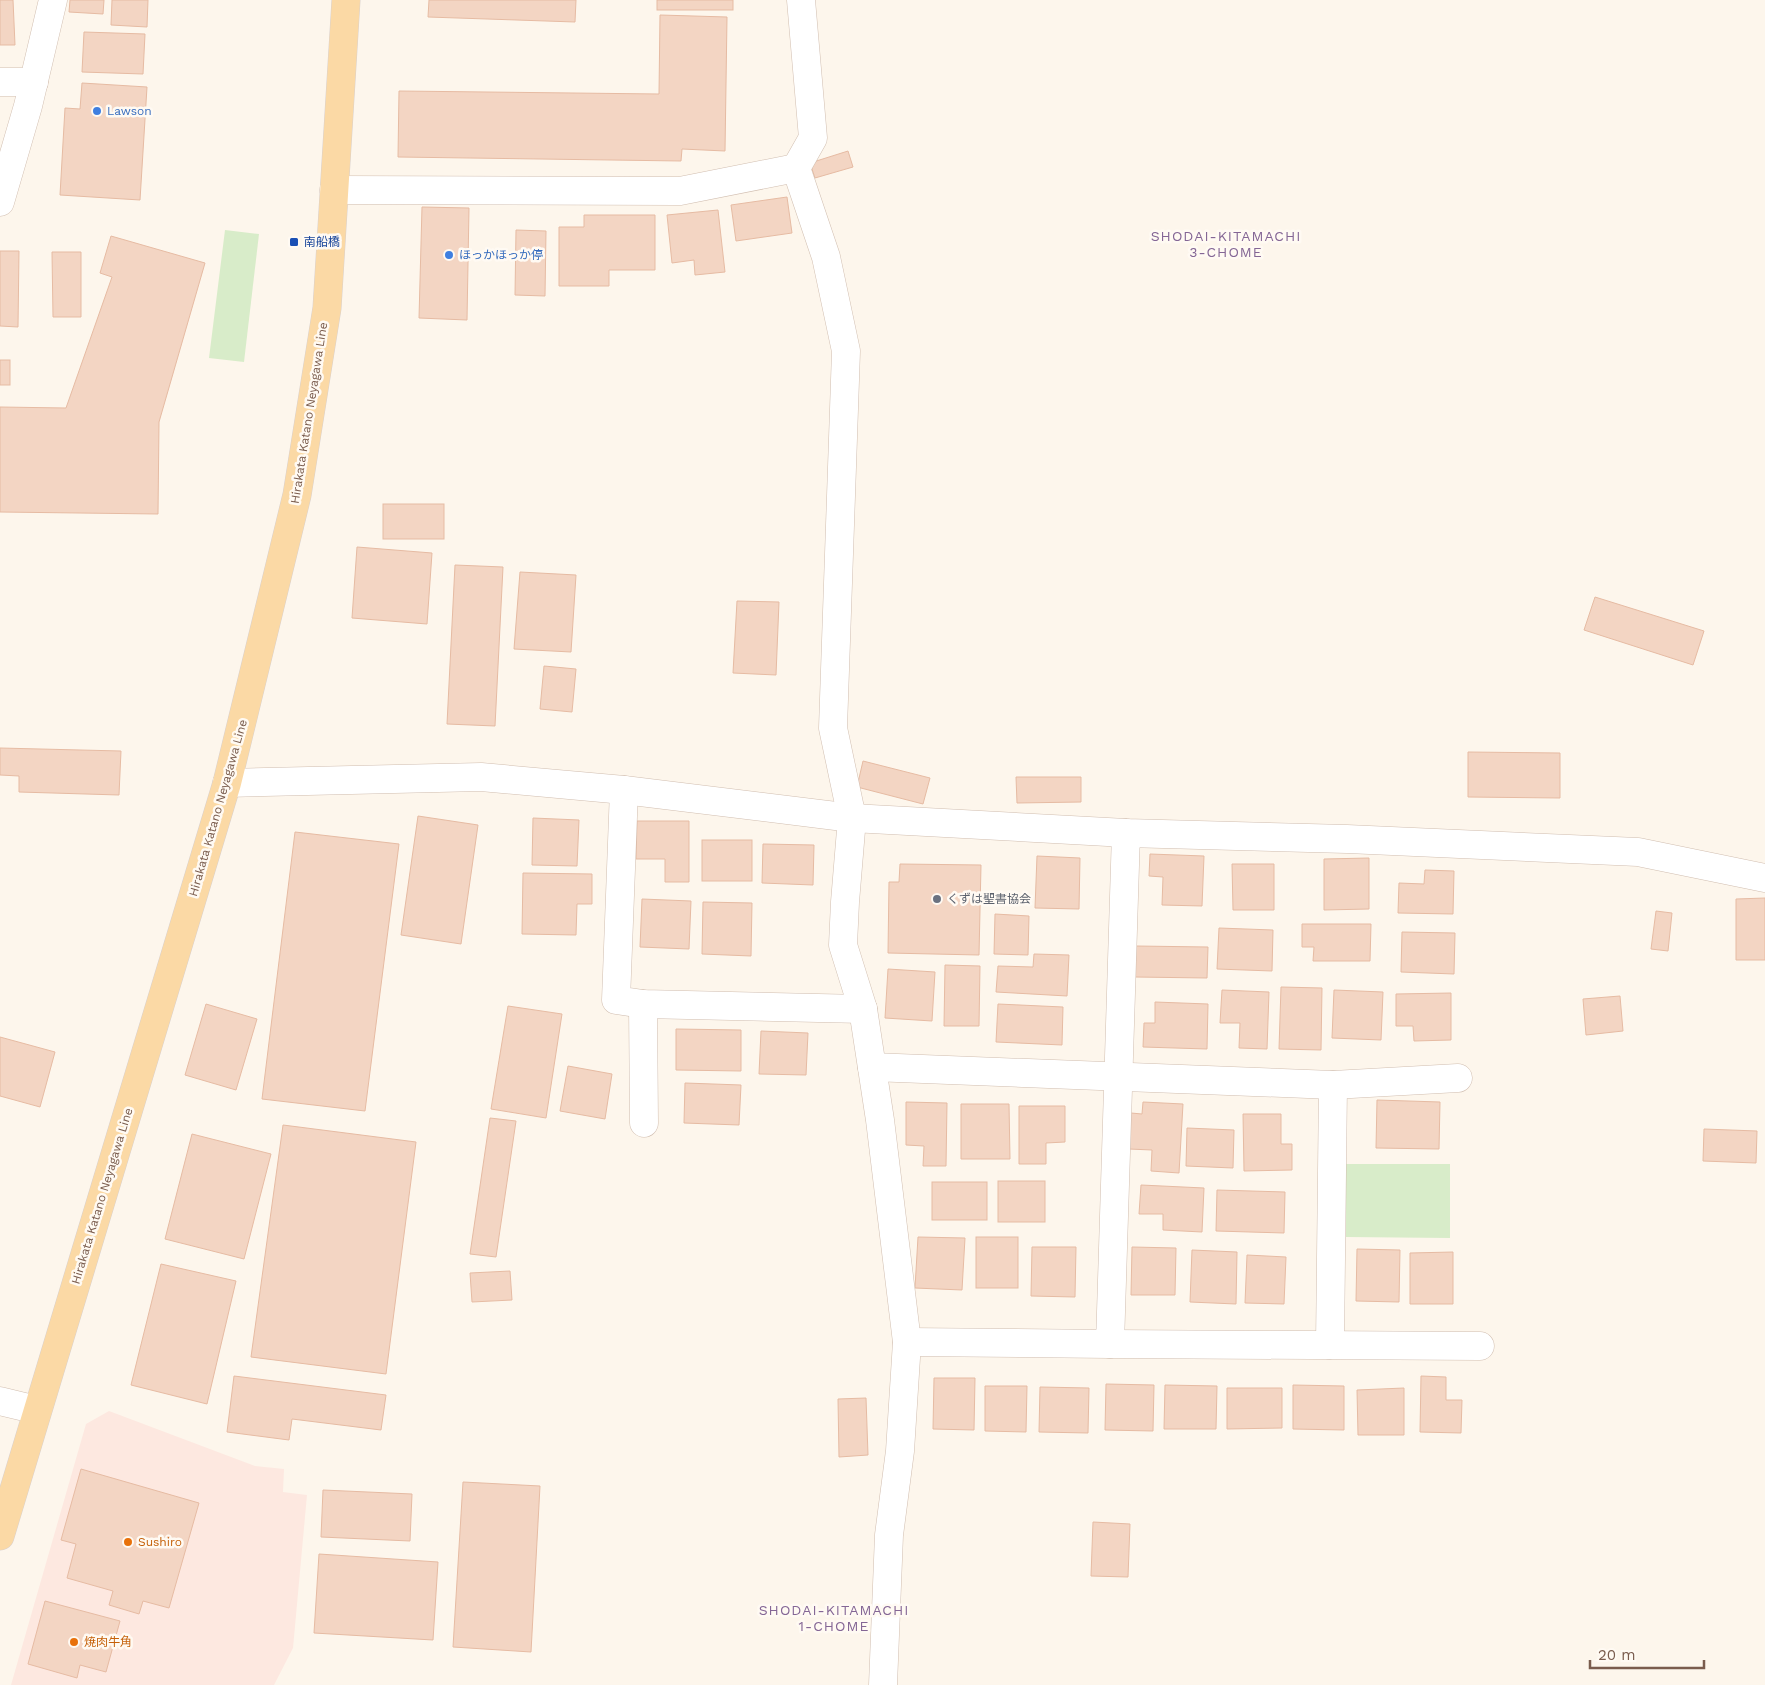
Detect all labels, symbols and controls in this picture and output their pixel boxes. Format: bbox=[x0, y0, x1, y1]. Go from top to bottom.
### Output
place label: Lawson bbox=[107, 104, 152, 118]
marker: Lawson bbox=[91, 105, 103, 117]
district label: SHODAI-KITAMACHI 3-CHOME bbox=[1151, 228, 1301, 260]
place label: 南船橋 bbox=[304, 235, 340, 249]
marker: 南船橋 bbox=[288, 236, 300, 248]
place label: ほっかほっか停 bbox=[459, 248, 543, 262]
marker: ほっかほっか停 bbox=[443, 249, 455, 261]
street label: Hirakata Katano Neyagawa Line bbox=[288, 321, 330, 505]
street label: Hirakata Katano Neyagawa Line bbox=[186, 718, 250, 898]
place label: くずは聖書協会 bbox=[947, 892, 1031, 906]
marker: くずは聖書協会 bbox=[931, 893, 943, 905]
street label: Hirakata Katano Neyagawa Line bbox=[68, 1106, 136, 1286]
place label: Sushiro bbox=[138, 1535, 182, 1549]
marker: Sushiro bbox=[122, 1536, 134, 1548]
district label: SHODAI-KITAMACHI 1-CHOME bbox=[759, 1602, 909, 1634]
place label: 焼肉牛角 bbox=[84, 1635, 132, 1649]
marker: 焼肉牛角 bbox=[68, 1636, 80, 1648]
scale bar bbox=[1590, 1638, 1704, 1670]
text: 20 m bbox=[1598, 1646, 1636, 1664]

